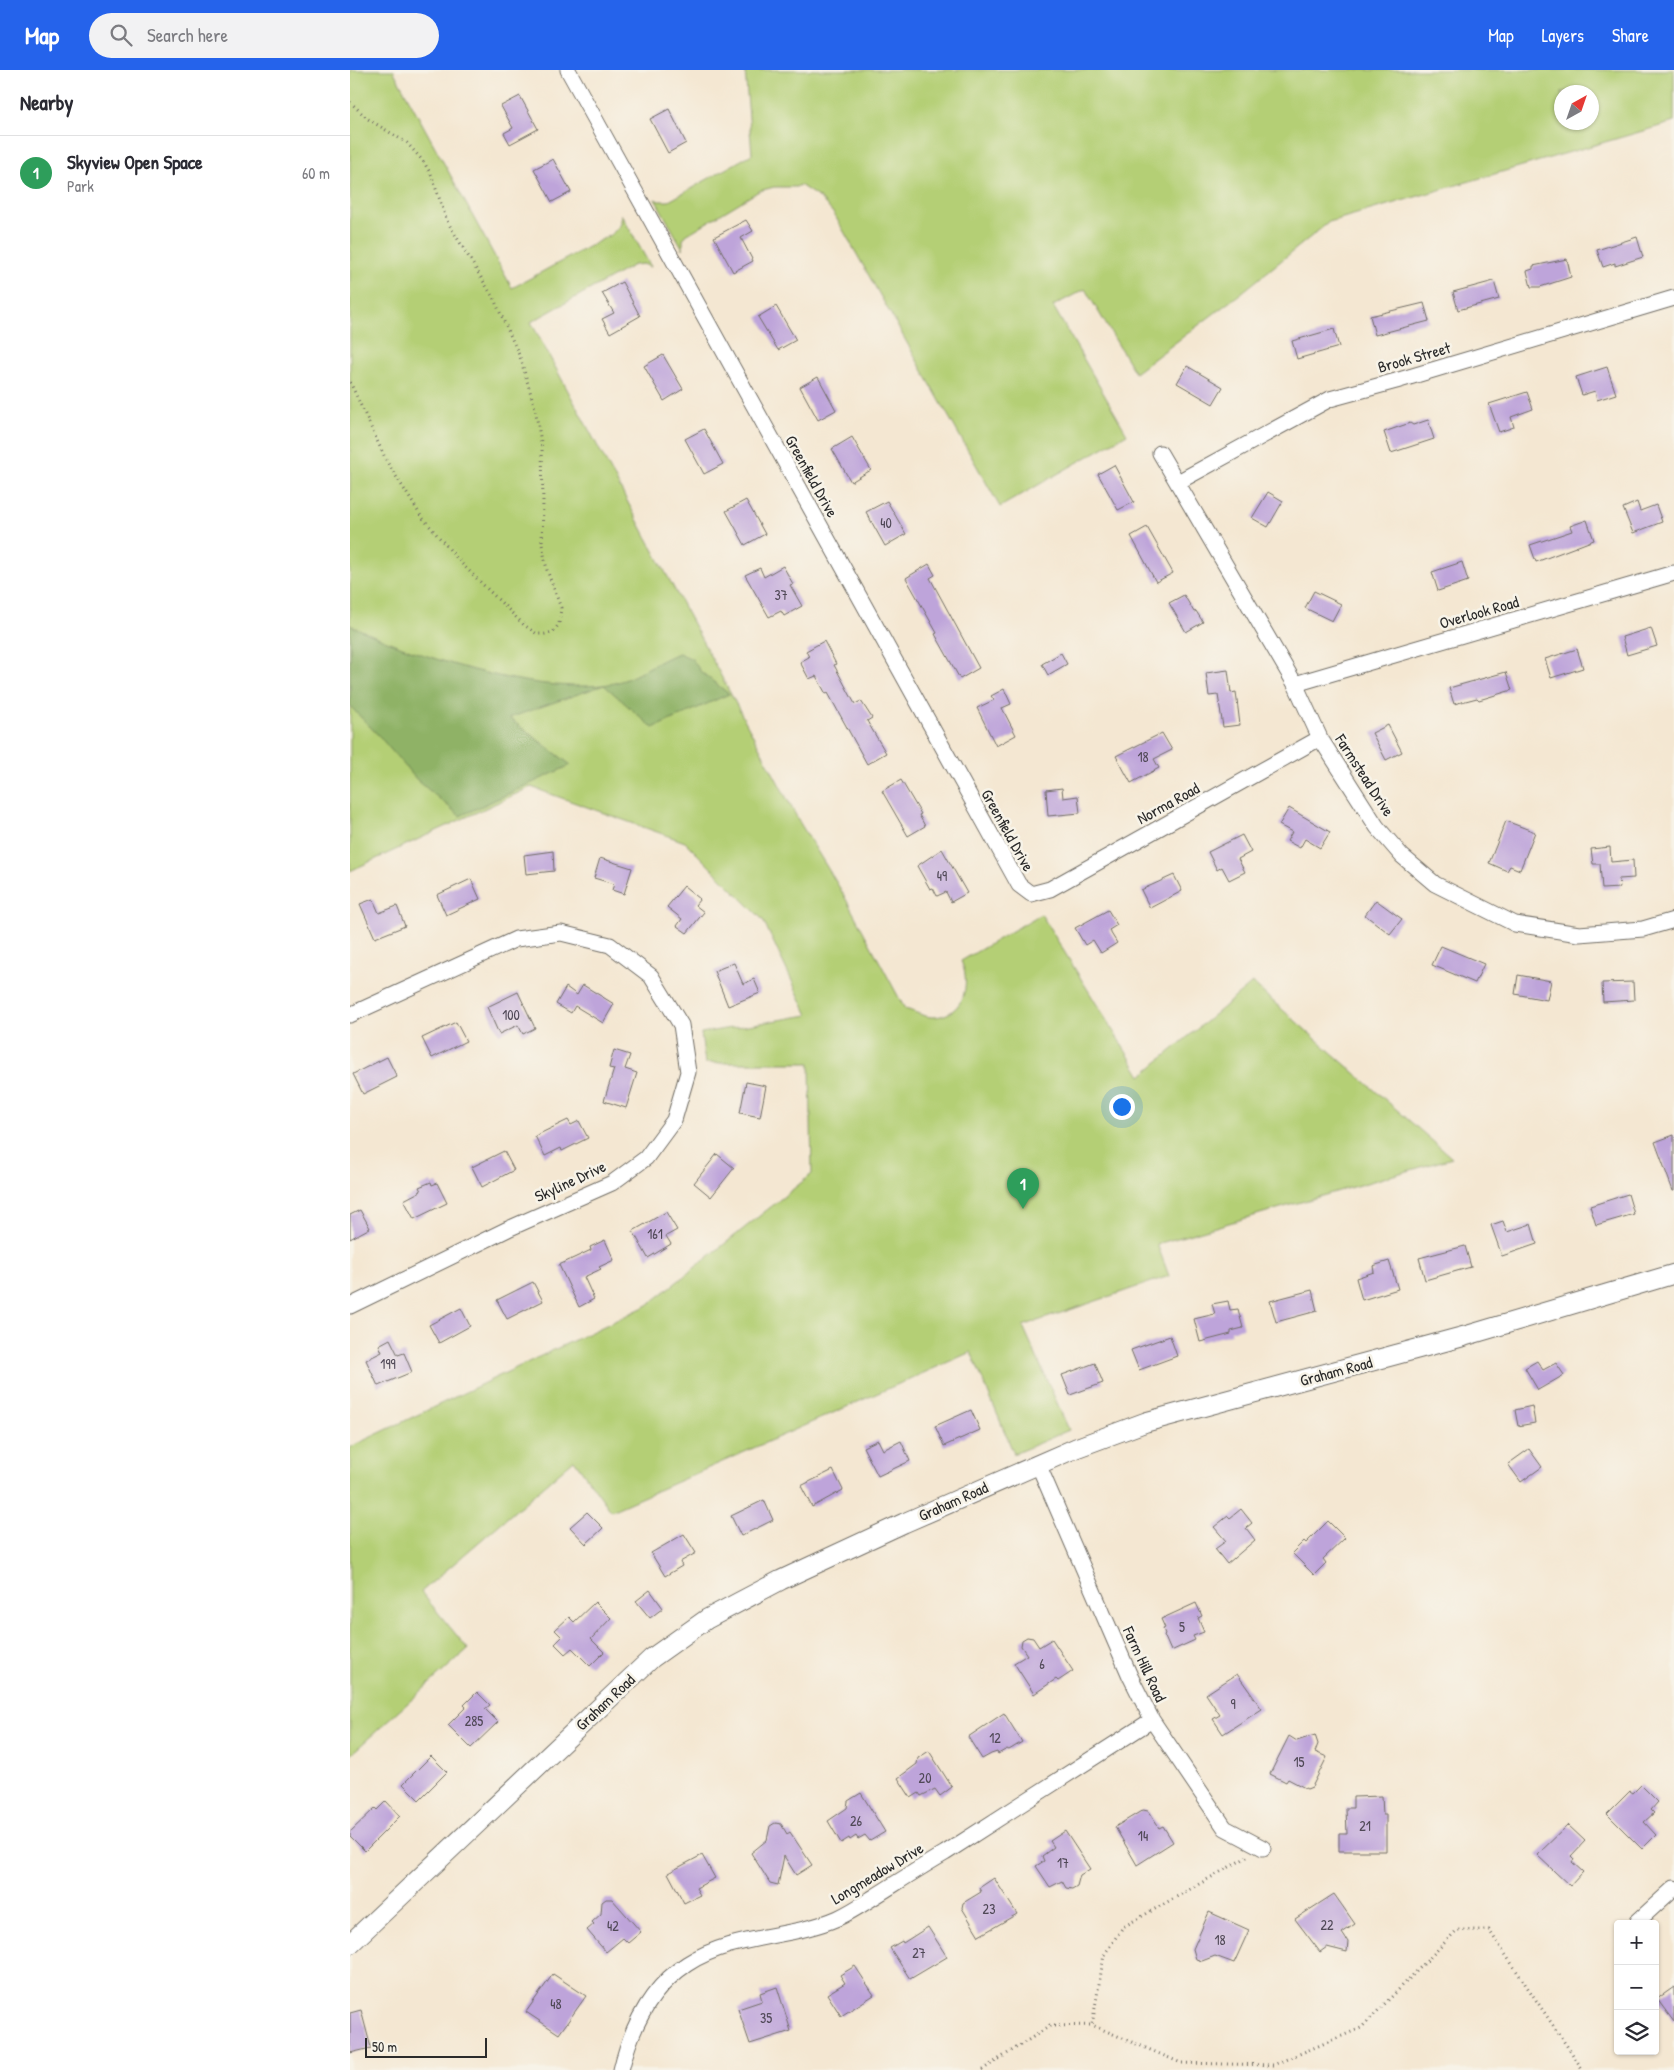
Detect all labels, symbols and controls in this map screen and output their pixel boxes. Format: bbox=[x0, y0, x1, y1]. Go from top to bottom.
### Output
search box bbox=[89, 13, 439, 58]
text: Map bbox=[25, 19, 59, 51]
icon: search bbox=[107, 21, 135, 49]
text: Search here bbox=[147, 22, 228, 48]
text: Map bbox=[1488, 23, 1514, 48]
text: Layers bbox=[1542, 23, 1584, 48]
text: Share bbox=[1612, 23, 1649, 48]
north arrow bbox=[1554, 85, 1599, 130]
text: Nearby bbox=[20, 88, 73, 117]
text: Skyview Open Space bbox=[67, 149, 203, 175]
text: 1 bbox=[33, 162, 39, 184]
text: 60 m bbox=[302, 162, 330, 184]
text: Park bbox=[67, 175, 94, 197]
street label: Brook Street bbox=[1375, 336, 1453, 378]
street label: Greenfield Drive bbox=[780, 431, 844, 522]
house number: 40 bbox=[880, 513, 892, 532]
house number: 37 bbox=[774, 585, 788, 604]
street label: Overlook Road bbox=[1437, 590, 1521, 634]
street label: Farmstead Drive bbox=[1330, 729, 1400, 821]
house number: 18 bbox=[1137, 747, 1149, 766]
street label: Norma Road bbox=[1133, 777, 1203, 829]
street label: Greenfield Drive bbox=[976, 785, 1040, 876]
house number: 49 bbox=[937, 866, 947, 885]
house number: 100 bbox=[502, 1005, 520, 1024]
your location bbox=[1109, 1094, 1135, 1120]
street label: Skyline Drive bbox=[531, 1155, 610, 1207]
pin: 1 bbox=[1007, 1168, 1039, 1209]
house number: 161 bbox=[647, 1224, 663, 1243]
street label: Graham Road bbox=[1297, 1351, 1375, 1391]
house number: 199 bbox=[380, 1354, 396, 1373]
street label: Graham Road bbox=[915, 1476, 991, 1526]
house number: 5 bbox=[1179, 1617, 1185, 1636]
street label: Farm Hill Road bbox=[1118, 1622, 1172, 1705]
house number: 6 bbox=[1039, 1654, 1045, 1673]
street label: Graham Road bbox=[570, 1669, 640, 1735]
house number: 9 bbox=[1230, 1694, 1236, 1713]
house number: 285 bbox=[465, 1711, 483, 1730]
house number: 12 bbox=[989, 1728, 1001, 1747]
house number: 15 bbox=[1293, 1752, 1305, 1771]
house number: 20 bbox=[919, 1768, 931, 1787]
house number: 26 bbox=[850, 1811, 862, 1830]
house number: 21 bbox=[1359, 1816, 1371, 1835]
house number: 14 bbox=[1138, 1826, 1148, 1845]
street label: Longmeadow Drive bbox=[827, 1836, 928, 1909]
house number: 17 bbox=[1057, 1853, 1069, 1872]
house number: 23 bbox=[983, 1899, 995, 1918]
house number: 22 bbox=[1320, 1915, 1334, 1934]
house number: 42 bbox=[607, 1916, 619, 1935]
map controls bbox=[1614, 1920, 1659, 2055]
button: + bbox=[1614, 1920, 1659, 1965]
house number: 18 bbox=[1214, 1930, 1226, 1949]
house number: 27 bbox=[912, 1943, 926, 1962]
button: − bbox=[1614, 1965, 1659, 2010]
house number: 48 bbox=[550, 1994, 562, 2013]
house number: 35 bbox=[760, 2008, 772, 2027]
button: layers bbox=[1614, 2010, 1659, 2055]
scale bar bbox=[365, 2035, 488, 2058]
text: 50 m bbox=[372, 2037, 397, 2056]

